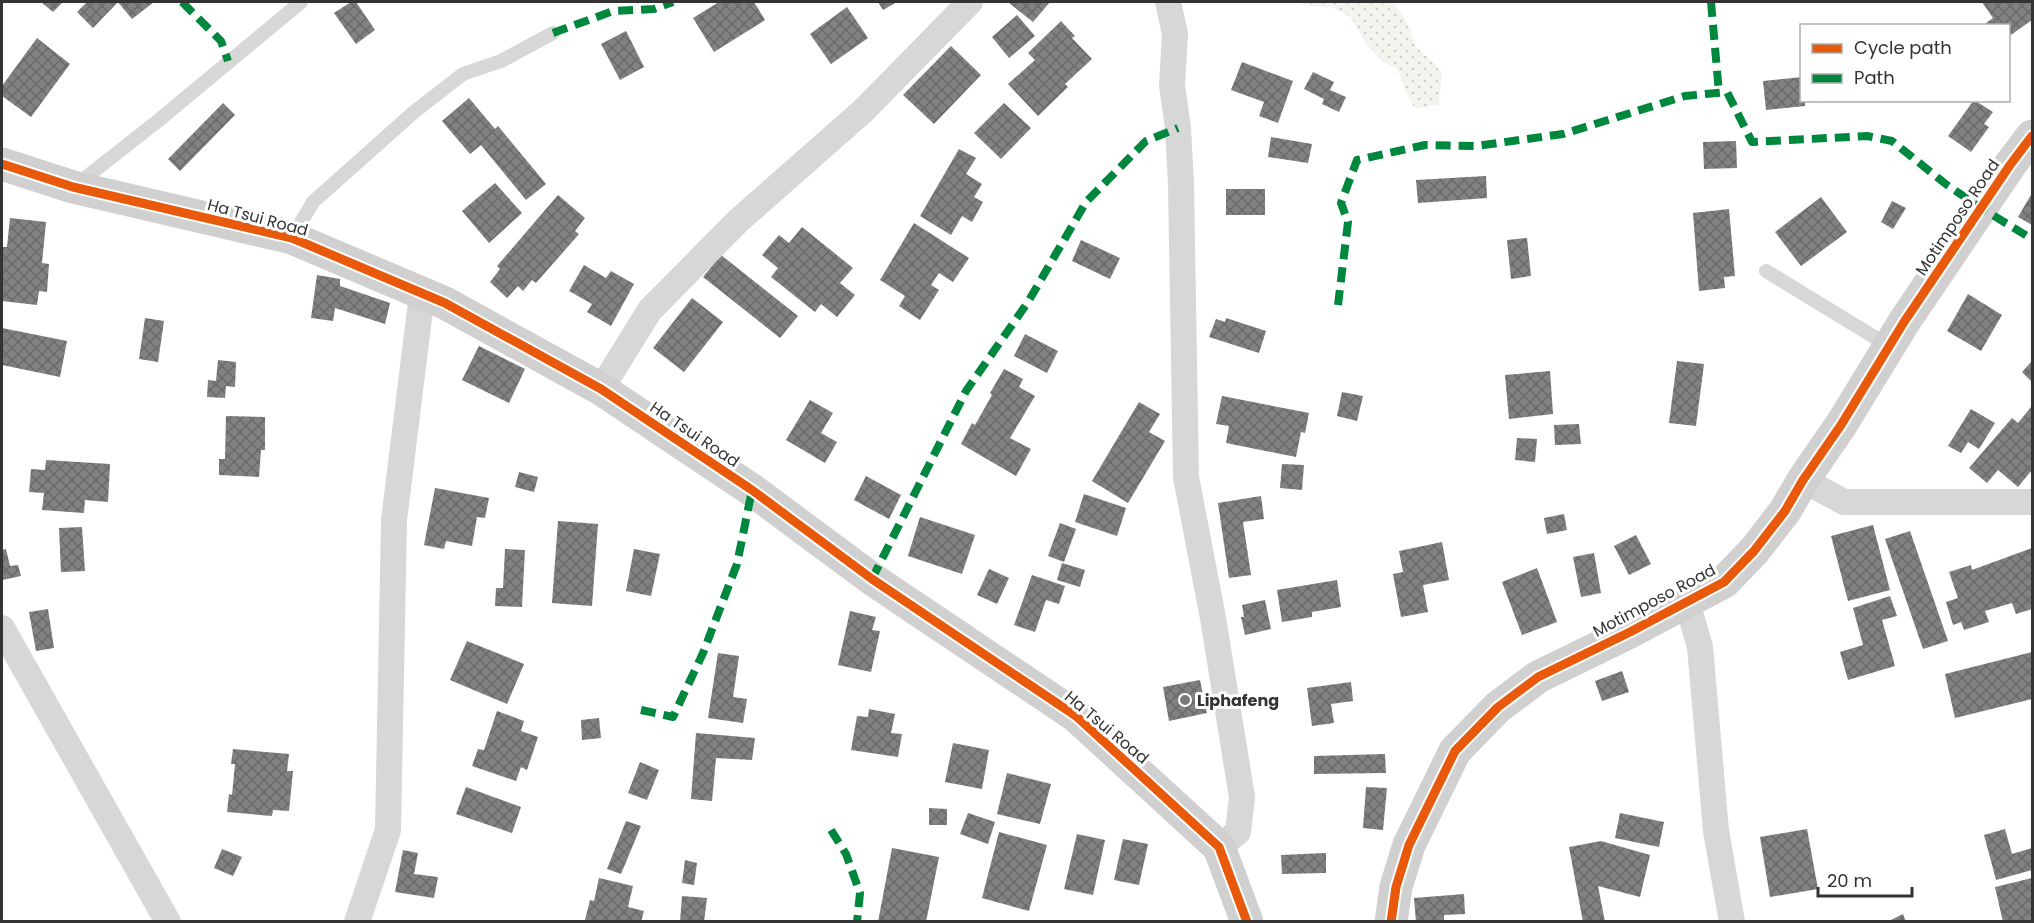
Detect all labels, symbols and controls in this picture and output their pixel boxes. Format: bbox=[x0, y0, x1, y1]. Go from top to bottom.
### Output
legend bbox=[1800, 24, 2010, 102]
text: Cycle path bbox=[1854, 35, 1952, 60]
text: Path bbox=[1854, 65, 1895, 90]
street label: Motimposo Road bbox=[1910, 155, 2005, 280]
street label: Ha Tsui Road bbox=[205, 193, 311, 242]
street label: Ha Tsui Road bbox=[646, 396, 744, 473]
street label: Motimposo Road bbox=[1589, 558, 1720, 642]
street label: Ha Tsui Road bbox=[1060, 685, 1154, 769]
place label: Liphafeng bbox=[1197, 689, 1279, 712]
marker: Liphafeng bbox=[1178, 693, 1192, 707]
scale bar bbox=[1818, 860, 1912, 898]
text: 20 m bbox=[1827, 868, 1872, 893]

